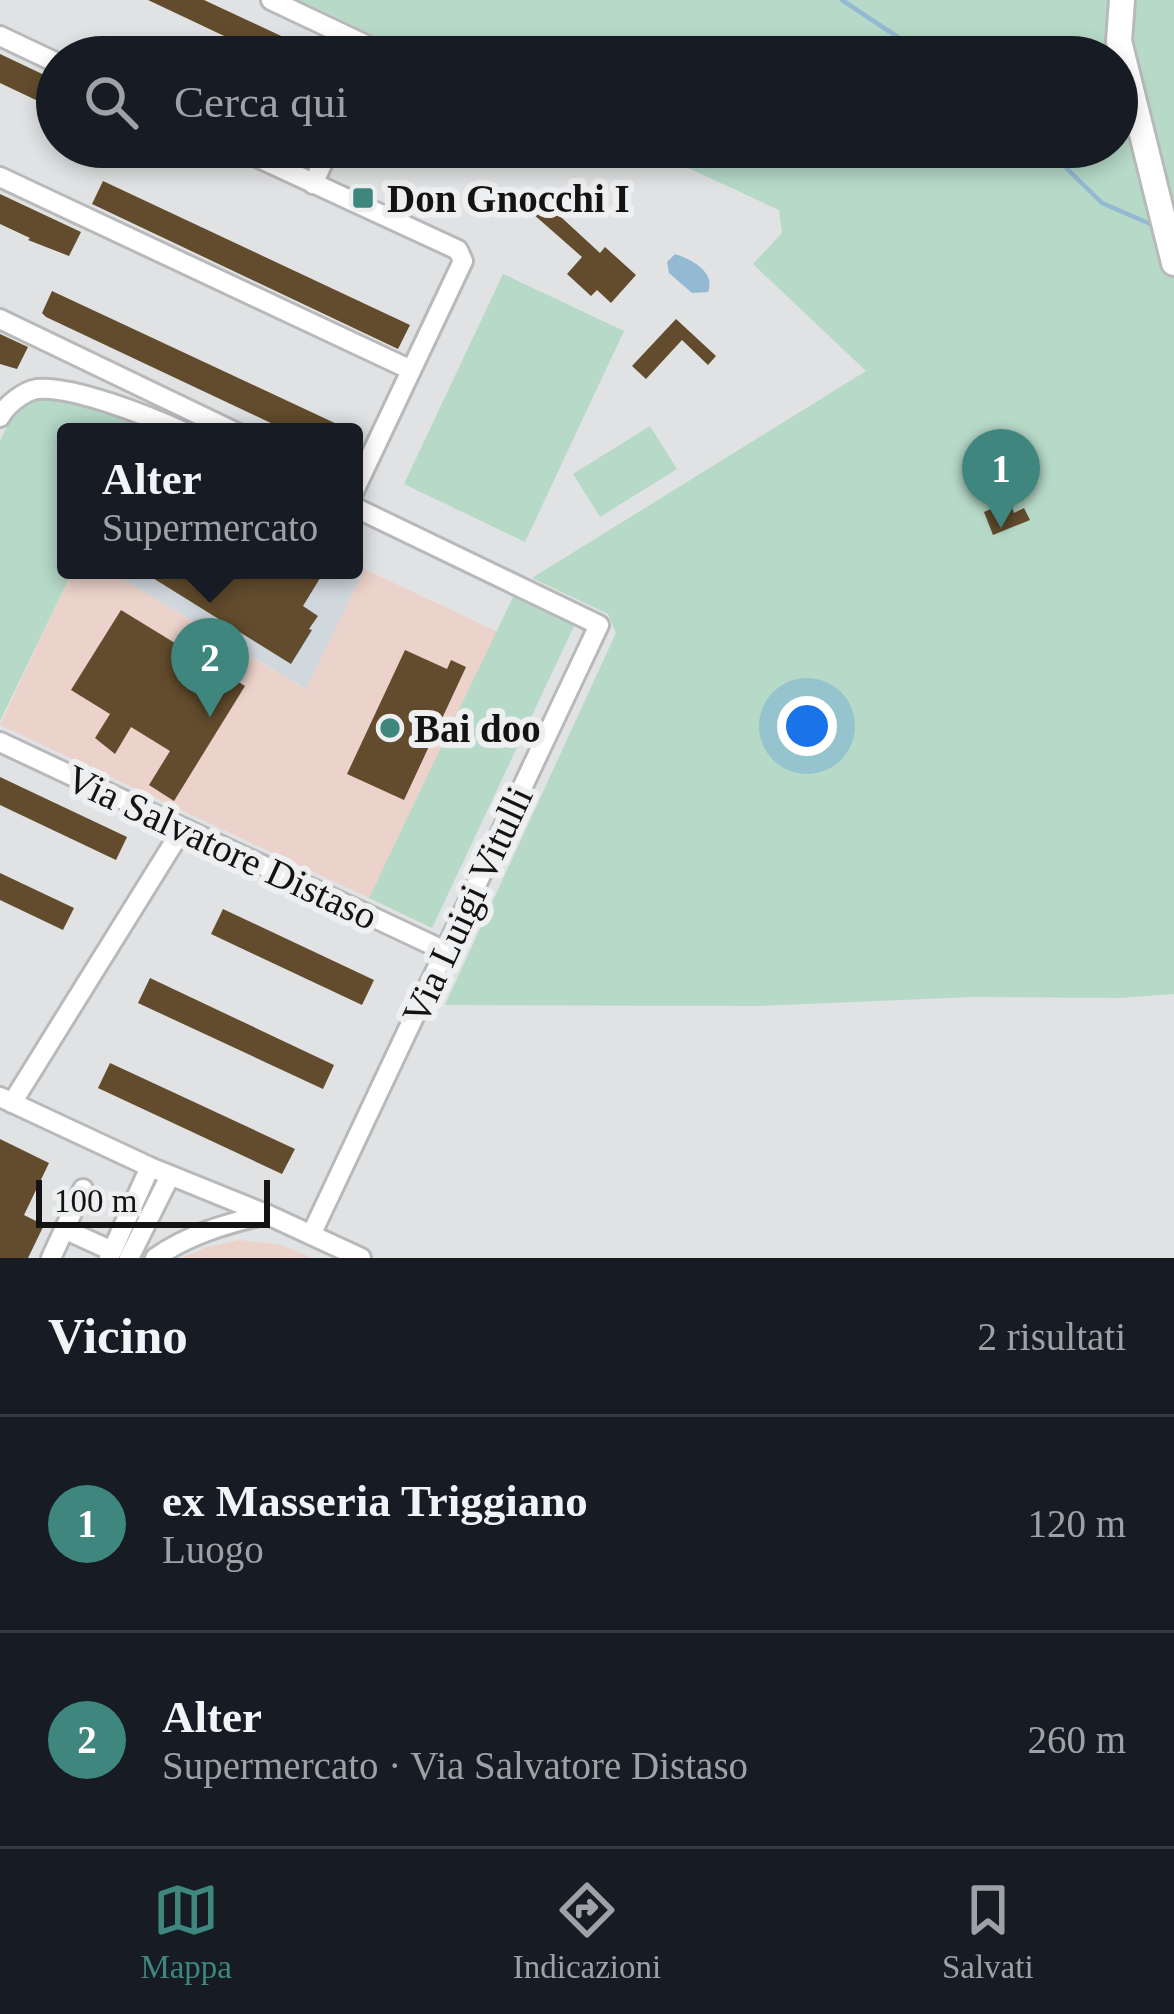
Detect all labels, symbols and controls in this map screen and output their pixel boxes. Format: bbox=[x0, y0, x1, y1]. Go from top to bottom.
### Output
search box bbox=[36, 36, 1138, 168]
icon: search bbox=[78, 69, 144, 135]
text: Cerca qui bbox=[174, 77, 348, 127]
place label: Don Gnocchi I bbox=[387, 177, 630, 220]
marker: Don Gnocchi I bbox=[350, 185, 376, 211]
popup bbox=[57, 423, 363, 579]
pin: 1 bbox=[962, 429, 1040, 528]
text: Alter bbox=[102, 454, 202, 504]
text: Supermercato bbox=[102, 506, 318, 549]
pin: 2 bbox=[171, 618, 249, 717]
your location bbox=[777, 696, 837, 756]
place label: Bai doo bbox=[414, 707, 541, 750]
marker: Bai doo bbox=[377, 715, 403, 741]
street label: Via Salvatore Distaso bbox=[60, 756, 384, 938]
street label: Via Luigi Vitulli bbox=[393, 779, 542, 1031]
scale bar bbox=[36, 1174, 270, 1227]
text: 100 m bbox=[54, 1183, 137, 1219]
text: Vicino bbox=[48, 1308, 188, 1364]
text: 2 risultati bbox=[978, 1315, 1126, 1358]
text: ex Masseria Triggiano bbox=[162, 1476, 588, 1526]
text: 1 bbox=[77, 1502, 97, 1545]
text: 120 m bbox=[1027, 1502, 1126, 1545]
text: Luogo bbox=[162, 1528, 264, 1571]
text: Alter bbox=[162, 1692, 262, 1742]
text: 2 bbox=[77, 1718, 97, 1761]
text: 260 m bbox=[1027, 1718, 1126, 1761]
text: Supermercato · Via Salvatore Distaso bbox=[162, 1744, 748, 1787]
tab: Mappa bbox=[140, 1877, 232, 1986]
tab: Indicazioni bbox=[513, 1877, 661, 1986]
tab: Salvati bbox=[942, 1877, 1034, 1986]

